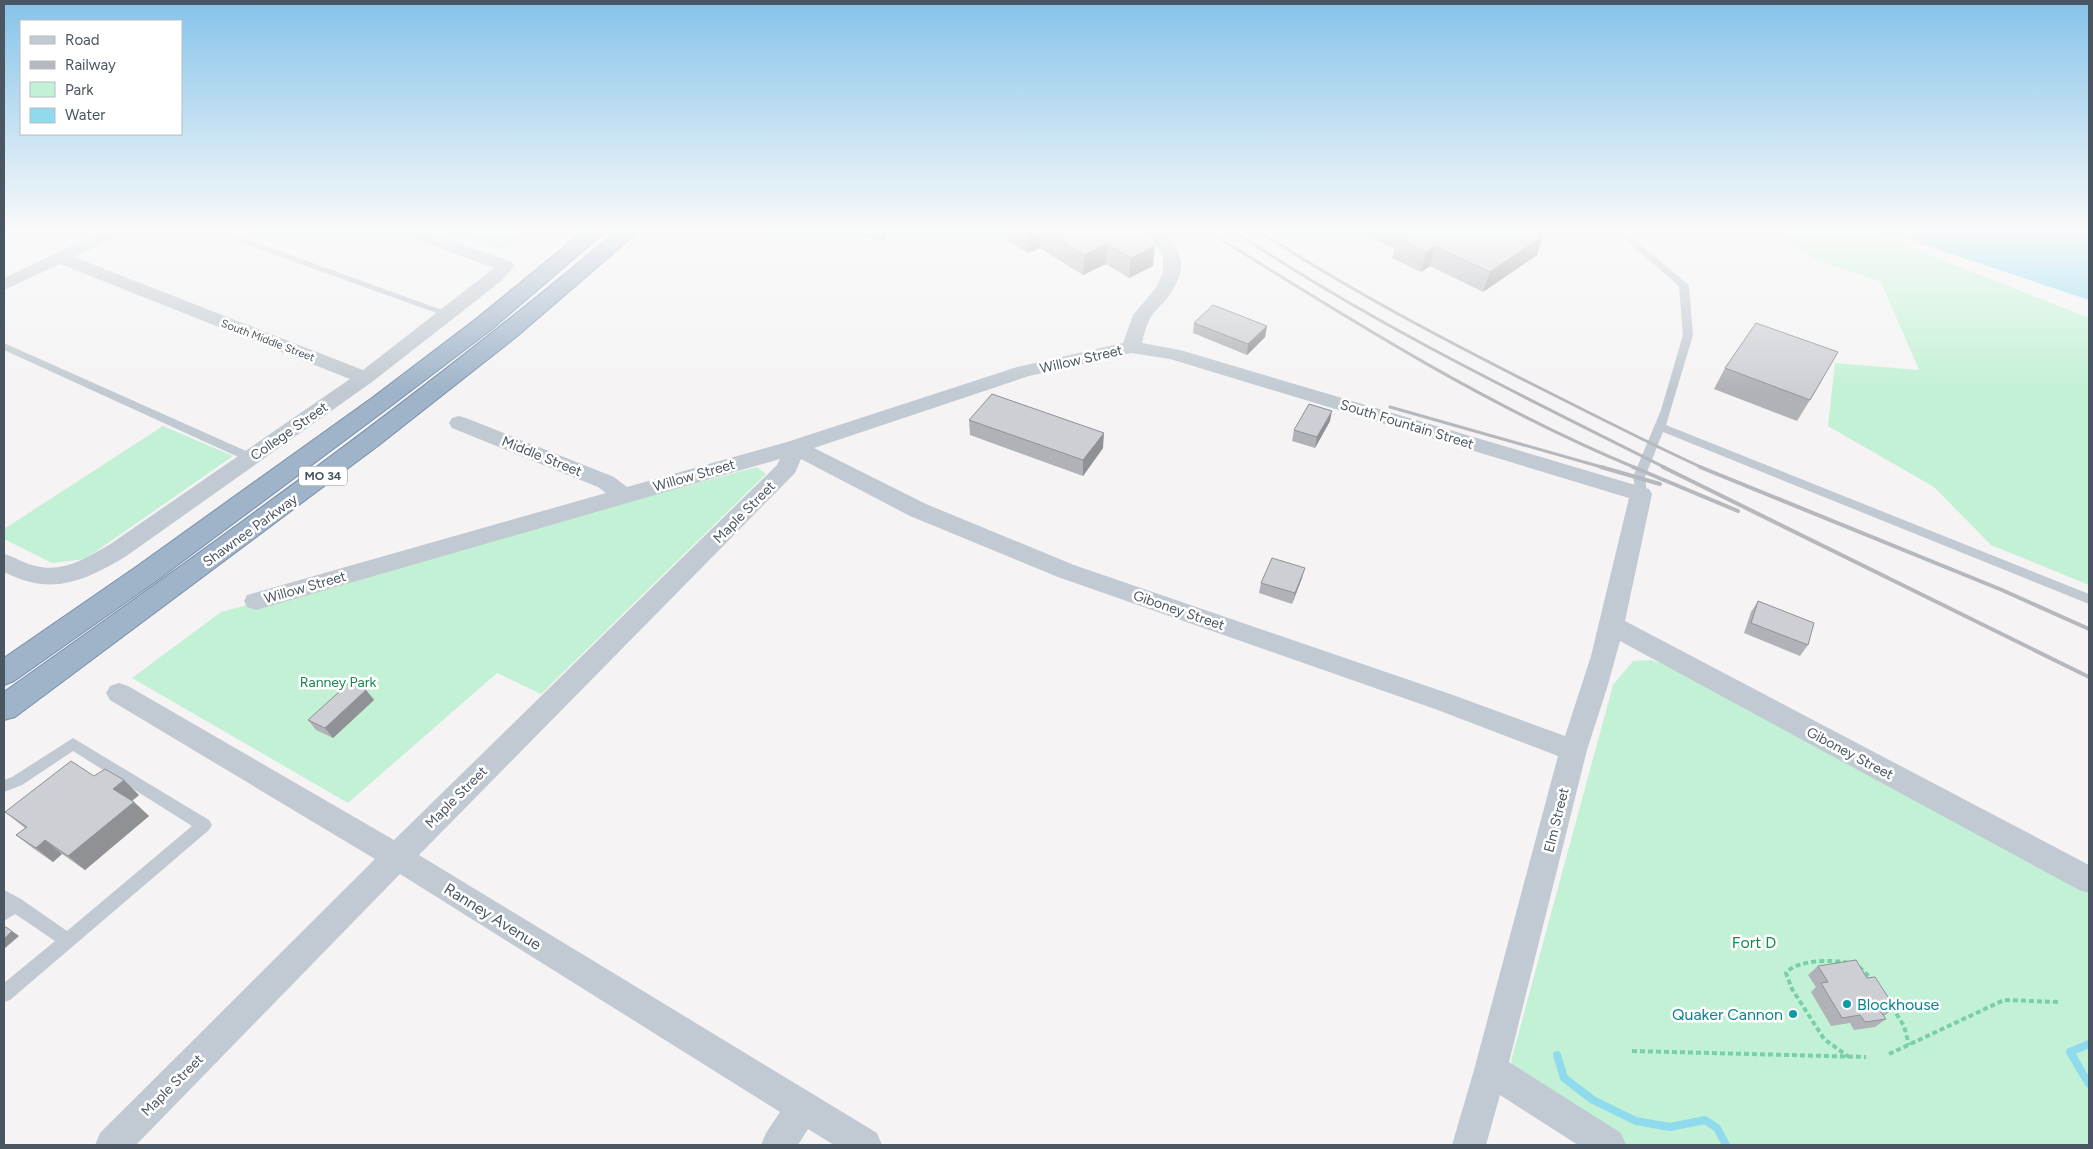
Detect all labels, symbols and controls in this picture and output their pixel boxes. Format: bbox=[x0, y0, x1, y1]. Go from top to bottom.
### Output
legend bbox=[20, 20, 182, 135]
text: Road bbox=[65, 31, 100, 49]
text: Railway bbox=[65, 56, 116, 74]
text: Park bbox=[65, 81, 94, 99]
text: Water bbox=[65, 106, 105, 124]
street label: South Middle Street bbox=[219, 317, 316, 364]
street label: Willow Street bbox=[1038, 342, 1124, 377]
street label: South Fountain Street bbox=[1338, 396, 1476, 453]
street label: College Street bbox=[247, 398, 331, 464]
street label: Middle Street bbox=[499, 433, 584, 480]
street label: Willow Street bbox=[651, 456, 737, 495]
road number: MO 34 bbox=[299, 466, 347, 486]
street label: Maple Street bbox=[710, 478, 779, 547]
street label: Shawnee Parkway bbox=[200, 490, 301, 570]
street label: Willow Street bbox=[262, 568, 348, 607]
street label: Giboney Street bbox=[1131, 587, 1227, 634]
park label: Ranney Park bbox=[300, 674, 376, 691]
street label: Giboney Street bbox=[1804, 724, 1896, 783]
street label: Maple Street bbox=[422, 763, 491, 832]
street label: Elm Street bbox=[1540, 786, 1573, 854]
street label: Ranney Avenue bbox=[441, 879, 545, 954]
park label: Fort D bbox=[1732, 933, 1776, 952]
place label: Blockhouse bbox=[1857, 995, 1940, 1014]
marker: Blockhouse bbox=[1841, 998, 1853, 1010]
place label: Quaker Cannon bbox=[1672, 1005, 1783, 1024]
marker: Quaker Cannon bbox=[1787, 1008, 1799, 1020]
street label: Maple Street bbox=[138, 1051, 207, 1120]

